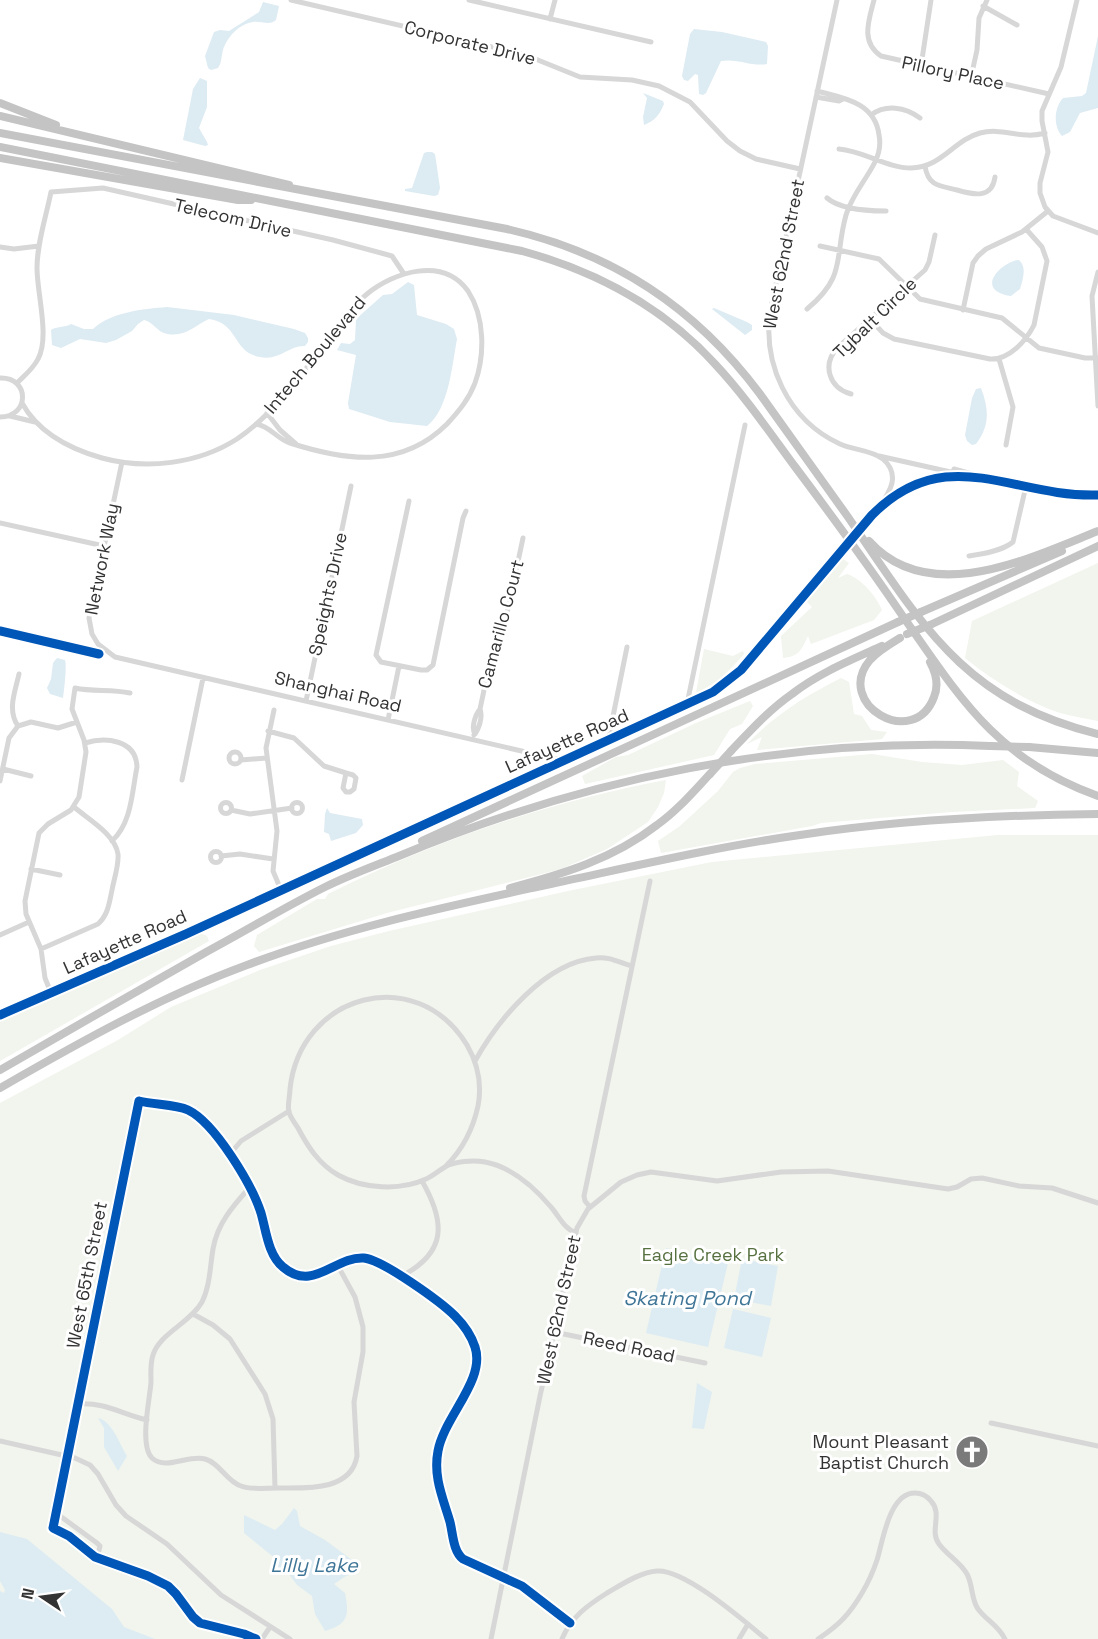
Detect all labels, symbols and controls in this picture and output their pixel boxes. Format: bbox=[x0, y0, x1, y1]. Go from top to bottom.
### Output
street label: Corporate Drive bbox=[402, 15, 538, 70]
street label: Pillory Place bbox=[900, 50, 1007, 95]
street label: West 62nd Street bbox=[758, 177, 809, 331]
street label: Telecom Drive bbox=[172, 193, 294, 242]
street label: Tybalt Circle bbox=[828, 272, 921, 363]
street label: Intech Boulevard bbox=[259, 291, 371, 418]
street label: Network Way bbox=[79, 501, 124, 617]
street label: Speights Drive bbox=[303, 530, 352, 658]
street label: Camarillo Court bbox=[472, 557, 529, 691]
street label: Shanghai Road bbox=[272, 666, 404, 717]
street label: Lafayette Road bbox=[501, 703, 632, 778]
street label: Lafayette Road bbox=[59, 904, 190, 979]
street label: West 65th Street bbox=[61, 1200, 112, 1350]
street label: West 62nd Street bbox=[531, 1233, 586, 1387]
park label: Eagle Creek Park bbox=[642, 1243, 785, 1266]
water label: Skating Pond bbox=[623, 1285, 753, 1311]
street label: Reed Road bbox=[581, 1326, 677, 1367]
place label: Mount Pleasant Baptist Church bbox=[813, 1430, 949, 1474]
church icon: Mount Pleasant Baptist Church bbox=[954, 1434, 990, 1470]
water label: Lilly Lake bbox=[270, 1552, 359, 1578]
north arrow bbox=[12, 1567, 72, 1627]
text: N bbox=[16, 1586, 39, 1601]

